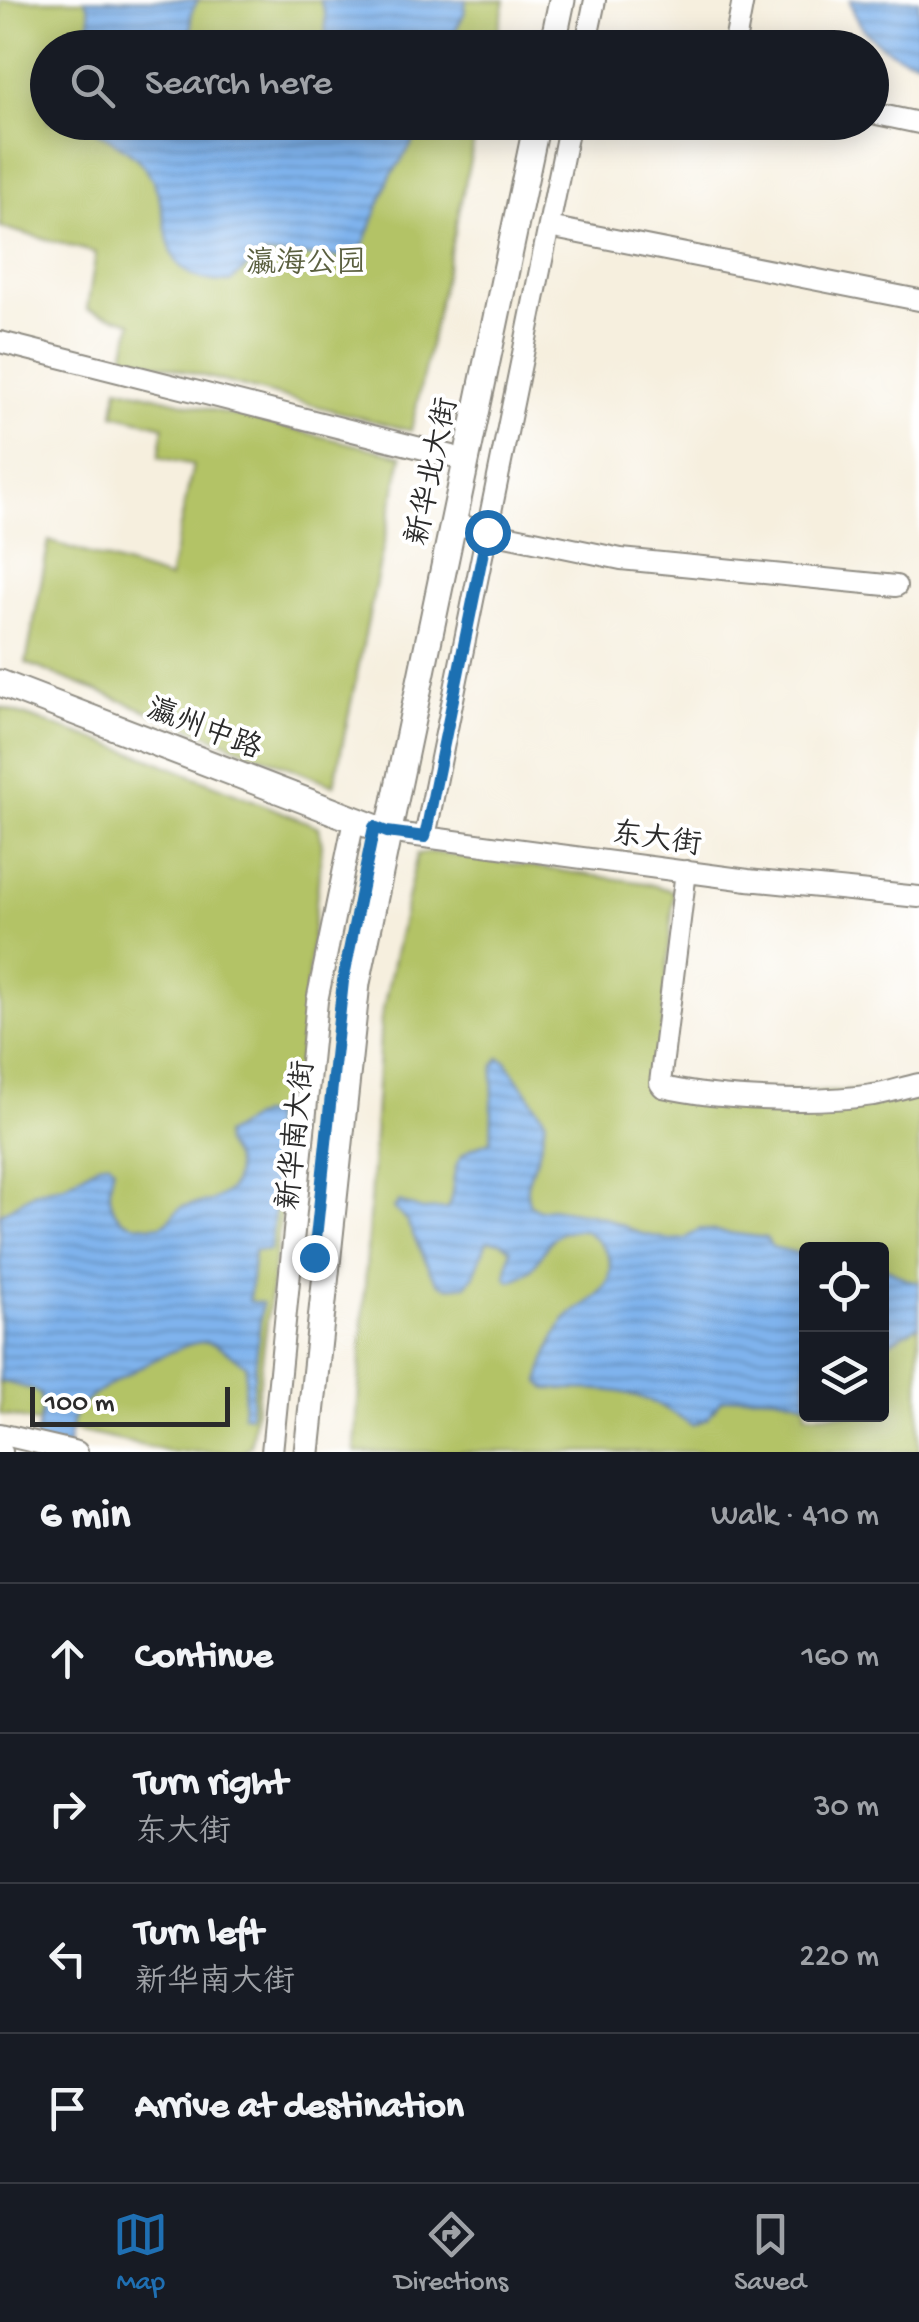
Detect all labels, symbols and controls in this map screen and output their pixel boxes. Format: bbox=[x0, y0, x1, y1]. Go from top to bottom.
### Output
search box bbox=[30, 30, 889, 140]
icon: search bbox=[65, 58, 120, 113]
text: Search here bbox=[145, 63, 332, 107]
park label: 瀛海公园 bbox=[246, 246, 366, 283]
street label: 新华北大街 bbox=[401, 395, 467, 549]
route start bbox=[465, 510, 511, 556]
street label: 瀛州中路 bbox=[141, 691, 267, 769]
street label: 东大街 bbox=[609, 816, 704, 865]
street label: 新华南大街 bbox=[271, 1059, 324, 1212]
route end bbox=[292, 1235, 338, 1281]
map controls bbox=[799, 1242, 889, 1422]
button: locate bbox=[799, 1242, 889, 1332]
button: layers bbox=[799, 1332, 889, 1422]
scale bar bbox=[30, 1382, 230, 1426]
text: 100 m bbox=[45, 1388, 115, 1421]
text: 6 min bbox=[40, 1493, 130, 1542]
text: Walk · 410 m bbox=[711, 1498, 879, 1536]
icon: ahead bbox=[40, 1631, 95, 1686]
text: Continue bbox=[135, 1636, 273, 1680]
text: 160 m bbox=[801, 1639, 879, 1677]
text: Turn right bbox=[135, 1763, 287, 1807]
icon: right bbox=[40, 1781, 95, 1836]
text: 30 m bbox=[814, 1789, 879, 1827]
text: 东大街 bbox=[135, 1815, 231, 1853]
text: Turn left bbox=[135, 1913, 263, 1957]
icon: left bbox=[40, 1931, 95, 1986]
text: 220 m bbox=[799, 1939, 879, 1977]
text: 新华南大街 bbox=[135, 1965, 295, 2003]
icon: arrive bbox=[40, 2081, 95, 2136]
text: Arrive at destination bbox=[135, 2086, 464, 2130]
tab: Map bbox=[113, 2207, 168, 2300]
tab: Directions bbox=[394, 2207, 508, 2300]
tab: Saved bbox=[734, 2207, 806, 2300]

